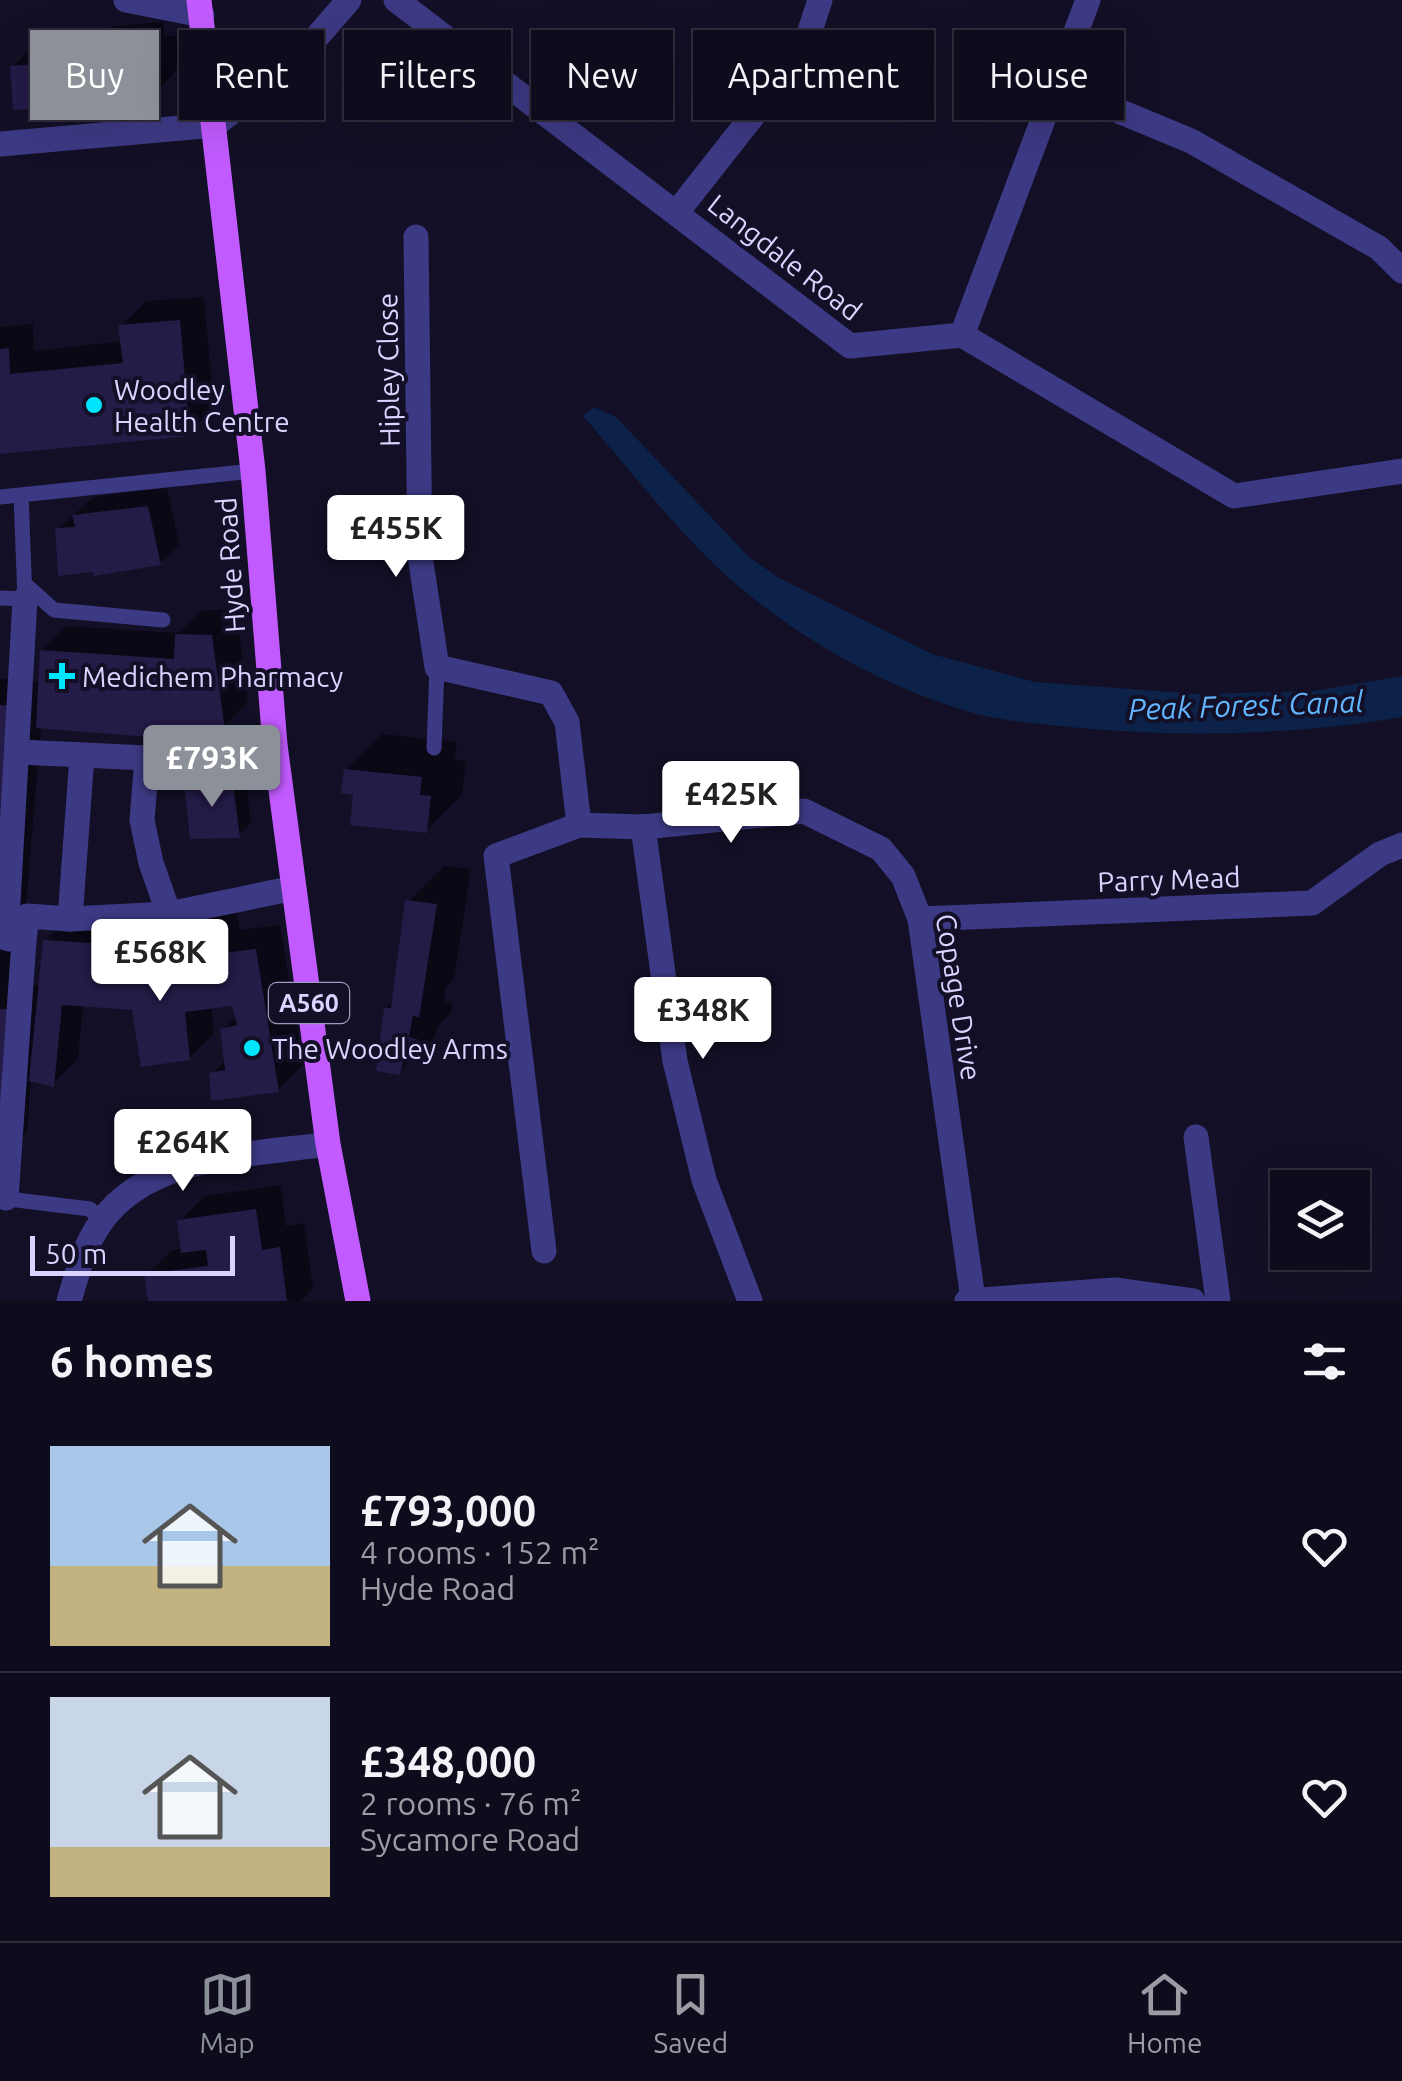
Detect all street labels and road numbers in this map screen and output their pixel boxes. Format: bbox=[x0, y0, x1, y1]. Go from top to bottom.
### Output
street label: Langdale Road bbox=[702, 188, 868, 326]
street label: Hipley Close bbox=[371, 293, 405, 447]
street label: Hyde Road bbox=[210, 496, 250, 634]
street label: Parry Mead bbox=[1097, 861, 1241, 897]
street label: Copage Drive bbox=[931, 911, 987, 1083]
road number: A560 bbox=[269, 983, 349, 1023]

